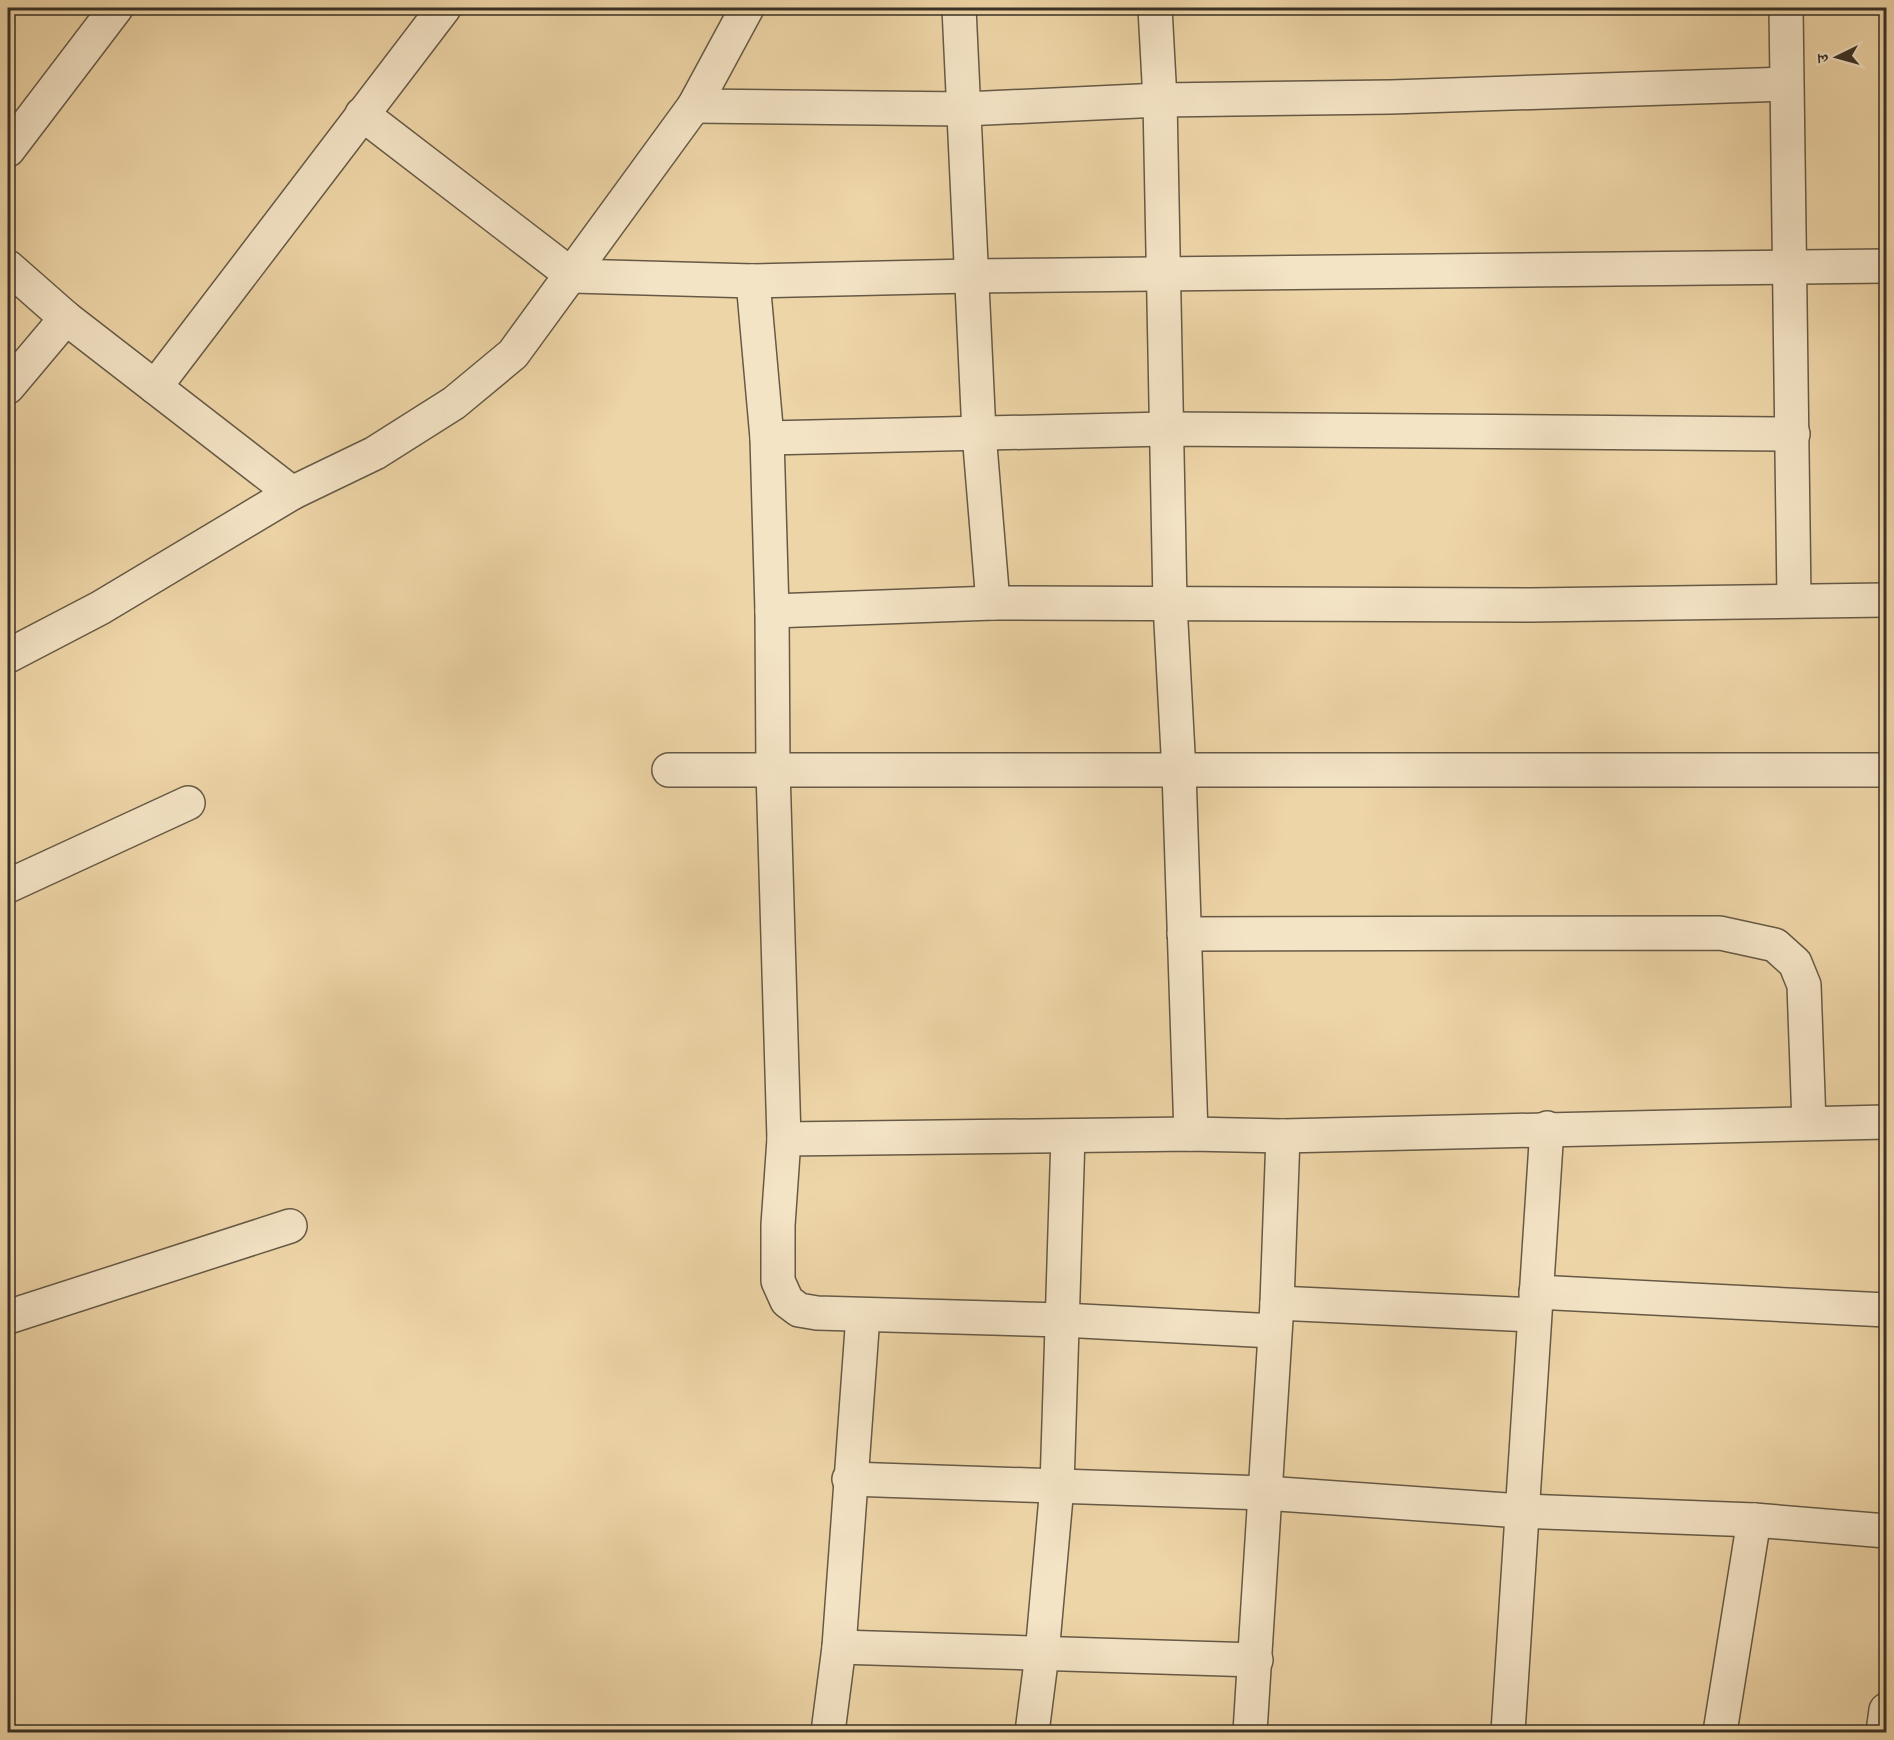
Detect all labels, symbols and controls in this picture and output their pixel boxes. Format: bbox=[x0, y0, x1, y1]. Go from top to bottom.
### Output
north arrow bbox=[1807, 27, 1867, 87]
text: उ bbox=[1813, 51, 1836, 64]

